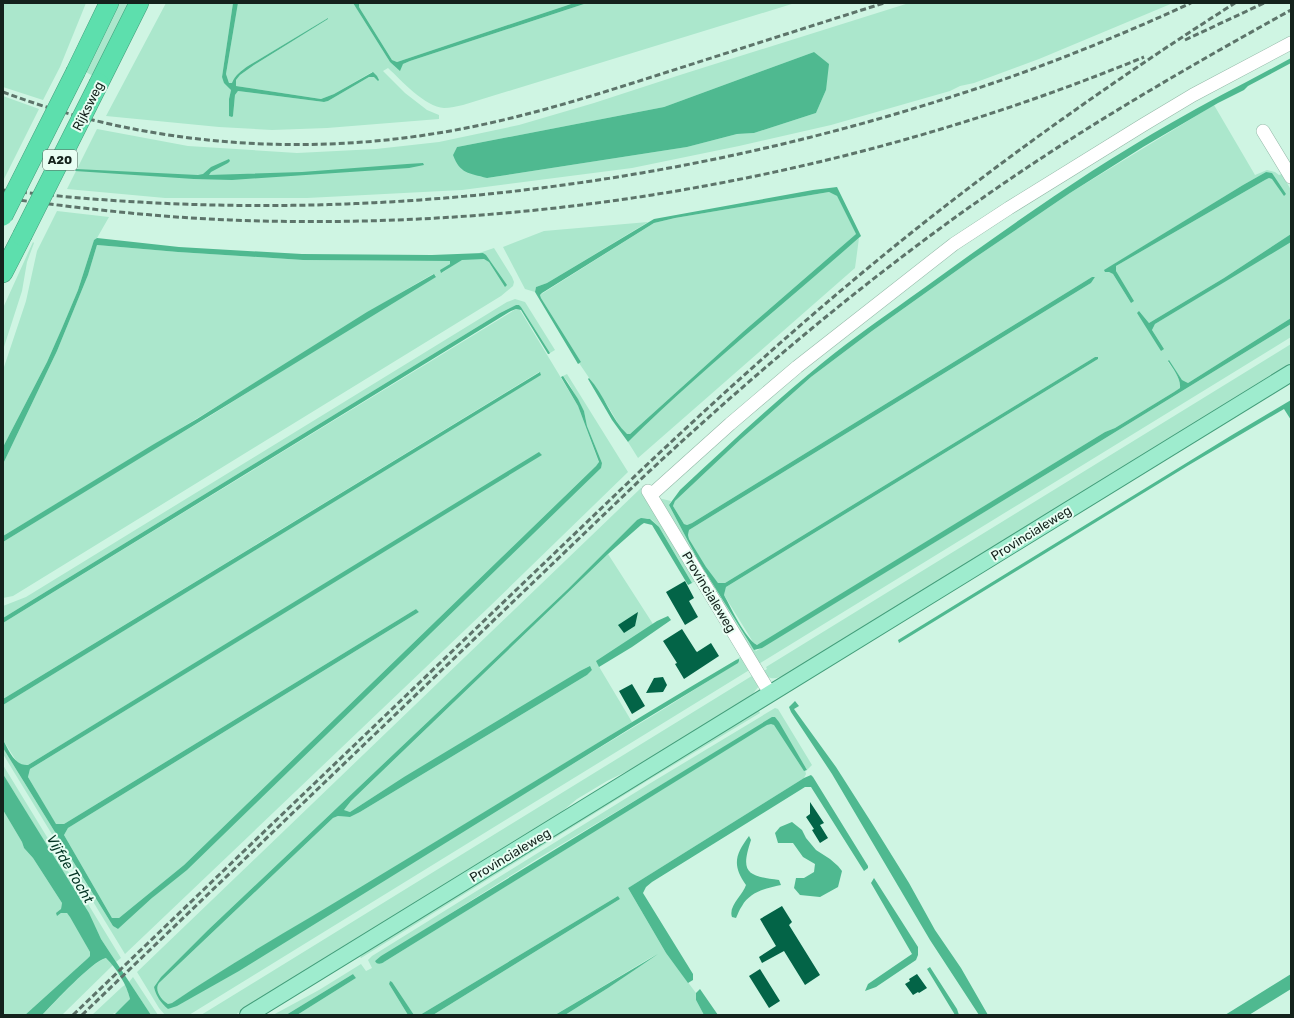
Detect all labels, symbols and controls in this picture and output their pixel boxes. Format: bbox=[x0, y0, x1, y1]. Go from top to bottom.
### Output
street label: Rijksweg bbox=[69, 79, 108, 134]
road number: A20 bbox=[43, 150, 77, 170]
street label: Provincialeweg bbox=[988, 502, 1074, 564]
street label: Provincialeweg bbox=[678, 549, 739, 636]
street label: Provincialeweg bbox=[467, 825, 554, 886]
water label: Vijfde Tocht bbox=[43, 832, 97, 907]

